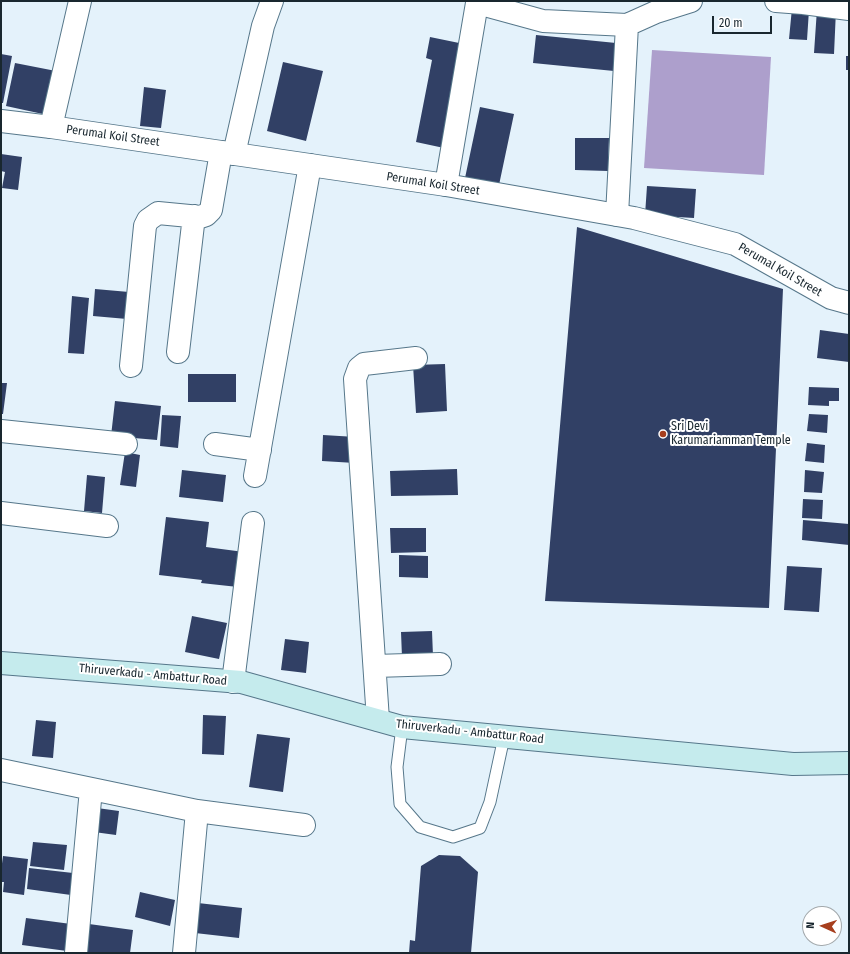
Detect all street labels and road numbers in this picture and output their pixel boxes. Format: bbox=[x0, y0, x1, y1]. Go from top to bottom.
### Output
street label: Perumal Koil Street bbox=[65, 122, 161, 150]
street label: Perumal Koil Street bbox=[385, 170, 481, 198]
street label: Perumal Koil Street bbox=[736, 240, 824, 300]
street label: Thiruverkadu - Ambattur Road bbox=[78, 661, 228, 689]
street label: Thiruverkadu - Ambattur Road bbox=[395, 717, 545, 747]

